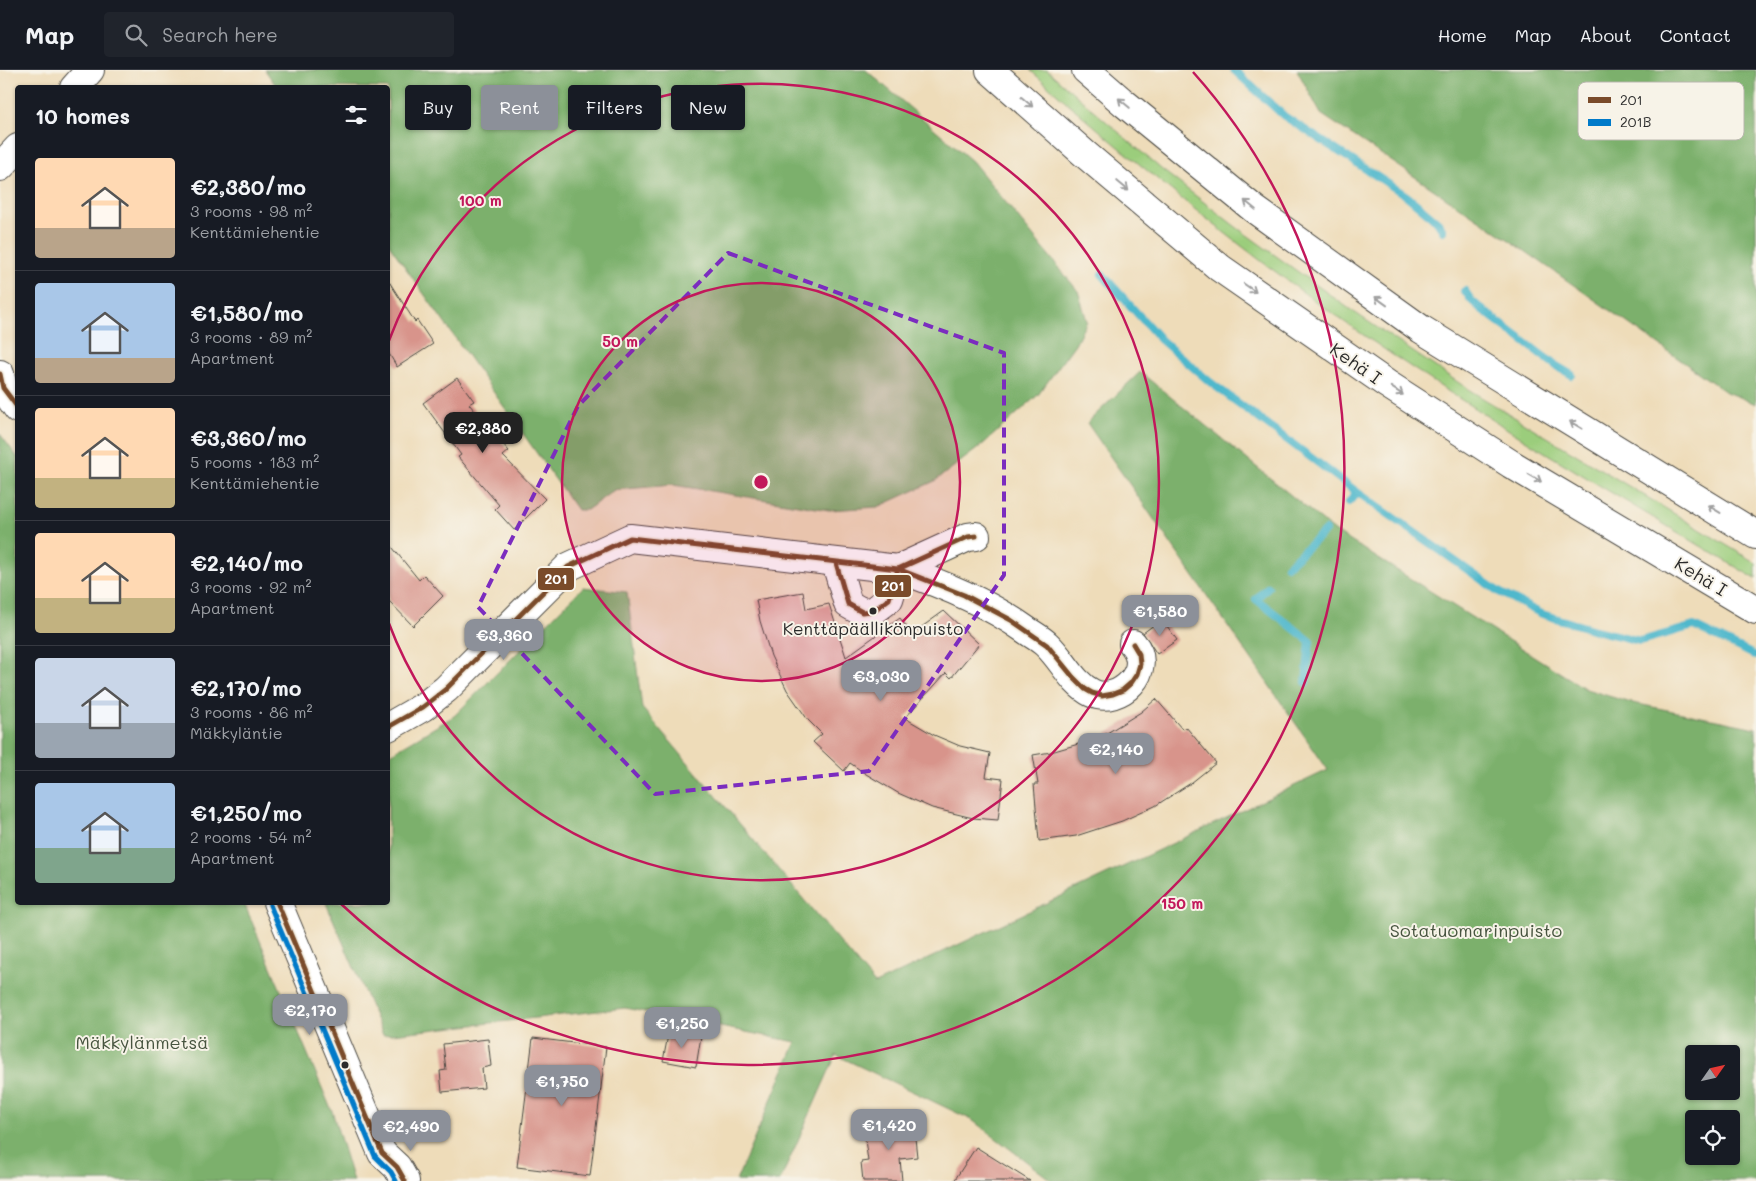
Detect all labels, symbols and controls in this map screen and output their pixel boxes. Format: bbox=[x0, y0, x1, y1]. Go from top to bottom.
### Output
search box bbox=[104, 12, 454, 57]
text: Map bbox=[25, 19, 74, 50]
icon: search bbox=[122, 21, 150, 49]
text: Search here bbox=[162, 22, 278, 47]
text: Home bbox=[1438, 23, 1487, 47]
text: Map bbox=[1515, 23, 1551, 47]
text: About bbox=[1579, 23, 1632, 47]
text: Contact bbox=[1660, 23, 1731, 47]
legend bbox=[1578, 82, 1744, 140]
chip: Buy bbox=[405, 85, 471, 130]
chip: Rent bbox=[481, 85, 558, 130]
chip: Filters bbox=[568, 85, 661, 130]
chip: New bbox=[671, 85, 745, 130]
text: 201 bbox=[1620, 90, 1643, 109]
one-way arrow bbox=[1020, 97, 1033, 108]
one-way arrow bbox=[1117, 97, 1130, 108]
icon: filters bbox=[342, 101, 370, 129]
text: 10 homes bbox=[35, 102, 130, 129]
text: 201B bbox=[1620, 112, 1651, 131]
text: €2,380/mo bbox=[190, 173, 306, 200]
icon: home bbox=[75, 178, 135, 238]
one-way arrow bbox=[1117, 180, 1130, 192]
text: 100 m bbox=[458, 190, 502, 210]
text: 3 rooms · 98 m² bbox=[190, 200, 312, 221]
one-way arrow bbox=[1244, 200, 1257, 211]
text: Kenttämiehentie bbox=[190, 221, 320, 242]
one-way arrow bbox=[1242, 283, 1256, 293]
one-way arrow bbox=[1374, 296, 1388, 306]
text: €1,580/mo bbox=[190, 299, 303, 326]
icon: home bbox=[75, 303, 135, 363]
text: 3 rooms · 89 m² bbox=[190, 326, 312, 347]
text: 50 m bbox=[602, 331, 638, 351]
street label: Kehä I bbox=[1326, 337, 1386, 389]
text: Apartment bbox=[190, 347, 275, 368]
one-way arrow bbox=[1390, 386, 1404, 396]
pin: €2,380 bbox=[442, 412, 524, 454]
text: €2,380 bbox=[455, 417, 511, 438]
one-way arrow bbox=[1569, 419, 1583, 429]
text: €3,360/mo bbox=[190, 424, 307, 451]
icon: home bbox=[75, 428, 135, 488]
text: 5 rooms · 183 m² bbox=[190, 451, 319, 472]
text: Kenttämiehentie bbox=[190, 472, 320, 493]
centre of rings bbox=[752, 473, 770, 491]
one-way arrow bbox=[1527, 473, 1542, 483]
one-way arrow bbox=[1708, 504, 1722, 514]
text: €2,140/mo bbox=[190, 549, 303, 576]
street label: Kehä I bbox=[1670, 551, 1732, 601]
icon: home bbox=[75, 553, 135, 613]
line badge: 201 bbox=[537, 567, 575, 591]
text: 201 bbox=[544, 569, 568, 588]
line badge: 201 bbox=[874, 574, 912, 598]
text: 3 rooms · 92 m² bbox=[190, 576, 312, 597]
text: 201 bbox=[881, 576, 905, 595]
pin: €1,580 bbox=[1119, 594, 1201, 637]
text: Apartment bbox=[190, 597, 275, 618]
text: €1,580 bbox=[1133, 600, 1187, 621]
marker: Kenttäpäällikönpuisto bbox=[868, 606, 878, 616]
place label: Kenttäpäällikönpuisto bbox=[783, 617, 963, 639]
pin: €3,360 bbox=[463, 618, 545, 661]
text: €3,360 bbox=[475, 624, 533, 645]
pin: €3,030 bbox=[840, 660, 922, 702]
text: €3,030 bbox=[852, 665, 910, 686]
text: €2,170/mo bbox=[190, 674, 301, 701]
icon: home bbox=[75, 678, 135, 738]
text: 3 rooms · 86 m² bbox=[190, 701, 313, 722]
text: Mäkkyläntie bbox=[190, 722, 283, 743]
pin: €2,140 bbox=[1075, 732, 1157, 775]
text: €2,140 bbox=[1089, 738, 1143, 759]
text: €1,250/mo bbox=[190, 799, 302, 826]
icon: home bbox=[75, 803, 135, 863]
text: 2 rooms · 54 m² bbox=[190, 826, 311, 847]
text: Apartment bbox=[190, 847, 275, 868]
text: 150 m bbox=[1161, 893, 1203, 913]
park label: Sotatuomarinpuisto bbox=[1390, 918, 1562, 942]
pin: €2,170 bbox=[269, 994, 351, 1036]
text: €2,170 bbox=[283, 999, 337, 1020]
pin: €1,250 bbox=[641, 1006, 723, 1049]
text: €1,250 bbox=[655, 1012, 709, 1033]
park label: Mäkkylänmetsä bbox=[75, 1030, 209, 1054]
north arrow bbox=[1685, 1045, 1740, 1100]
map controls bbox=[1685, 1045, 1740, 1165]
unlabelled marker bbox=[340, 1060, 350, 1070]
pin: €1,750 bbox=[521, 1064, 603, 1107]
text: €1,750 bbox=[535, 1070, 589, 1091]
pin: €1,420 bbox=[848, 1108, 930, 1151]
pin: €2,490 bbox=[370, 1110, 452, 1152]
button: locate bbox=[1685, 1110, 1740, 1165]
text: €1,420 bbox=[862, 1114, 916, 1135]
text: €2,490 bbox=[383, 1115, 439, 1136]

